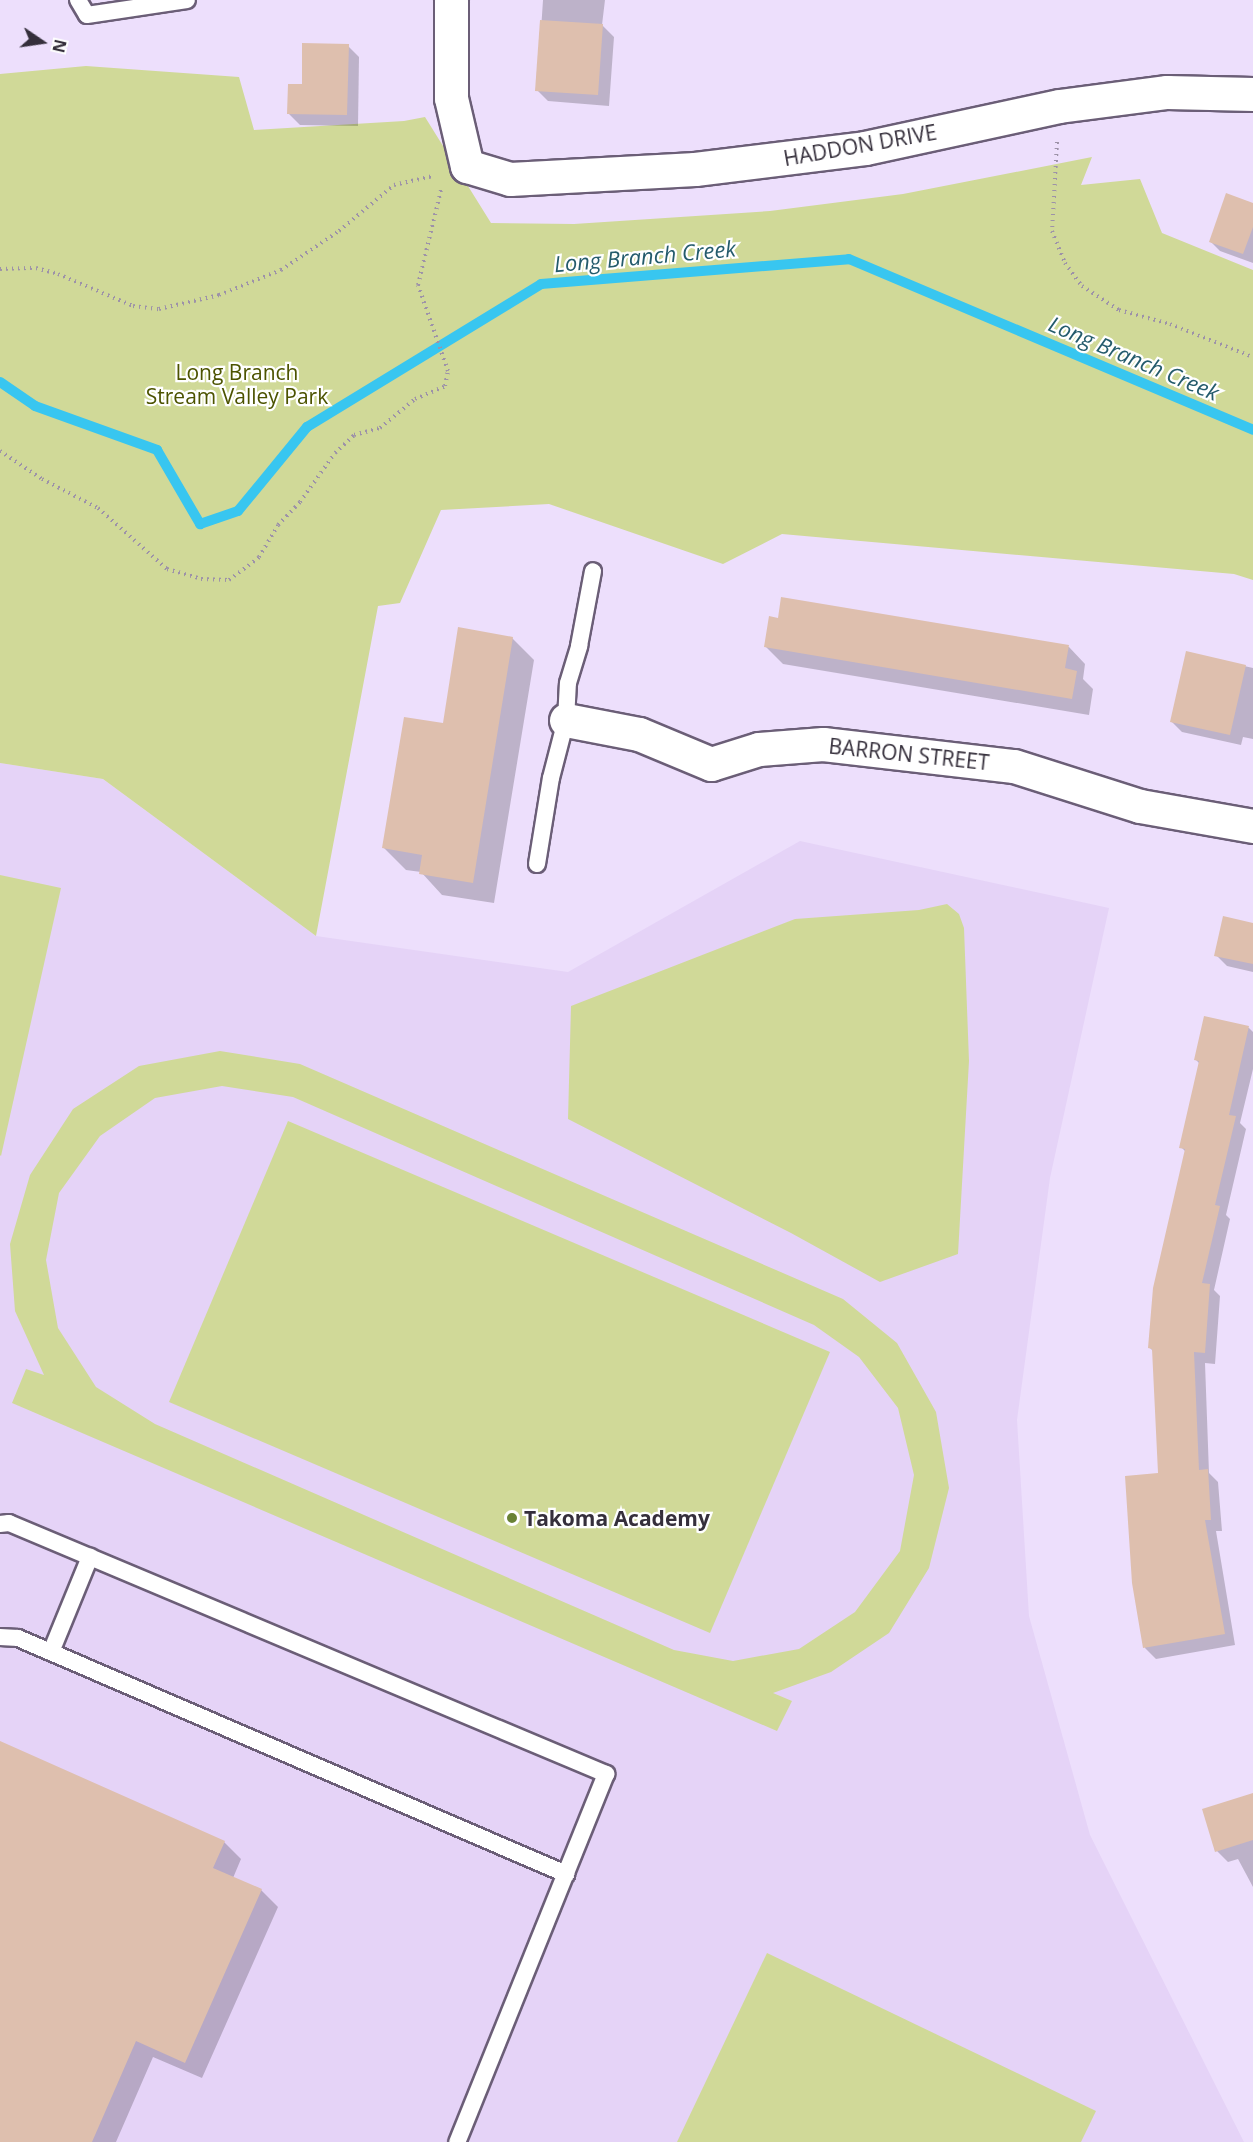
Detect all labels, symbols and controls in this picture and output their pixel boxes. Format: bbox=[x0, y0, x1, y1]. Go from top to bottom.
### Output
north arrow bbox=[12, 12, 72, 72]
text: N bbox=[47, 37, 72, 55]
street label: HADDON DRIVE bbox=[781, 119, 939, 171]
water label: Long Branch Creek bbox=[553, 235, 737, 277]
water label: Long Branch Creek bbox=[1045, 310, 1223, 406]
park label: Long Branch Stream Valley Park bbox=[146, 359, 328, 409]
street label: BARRON STREET bbox=[827, 733, 991, 775]
place label: Takoma Academy bbox=[524, 1505, 710, 1531]
marker: Takoma Academy bbox=[505, 1511, 519, 1525]

